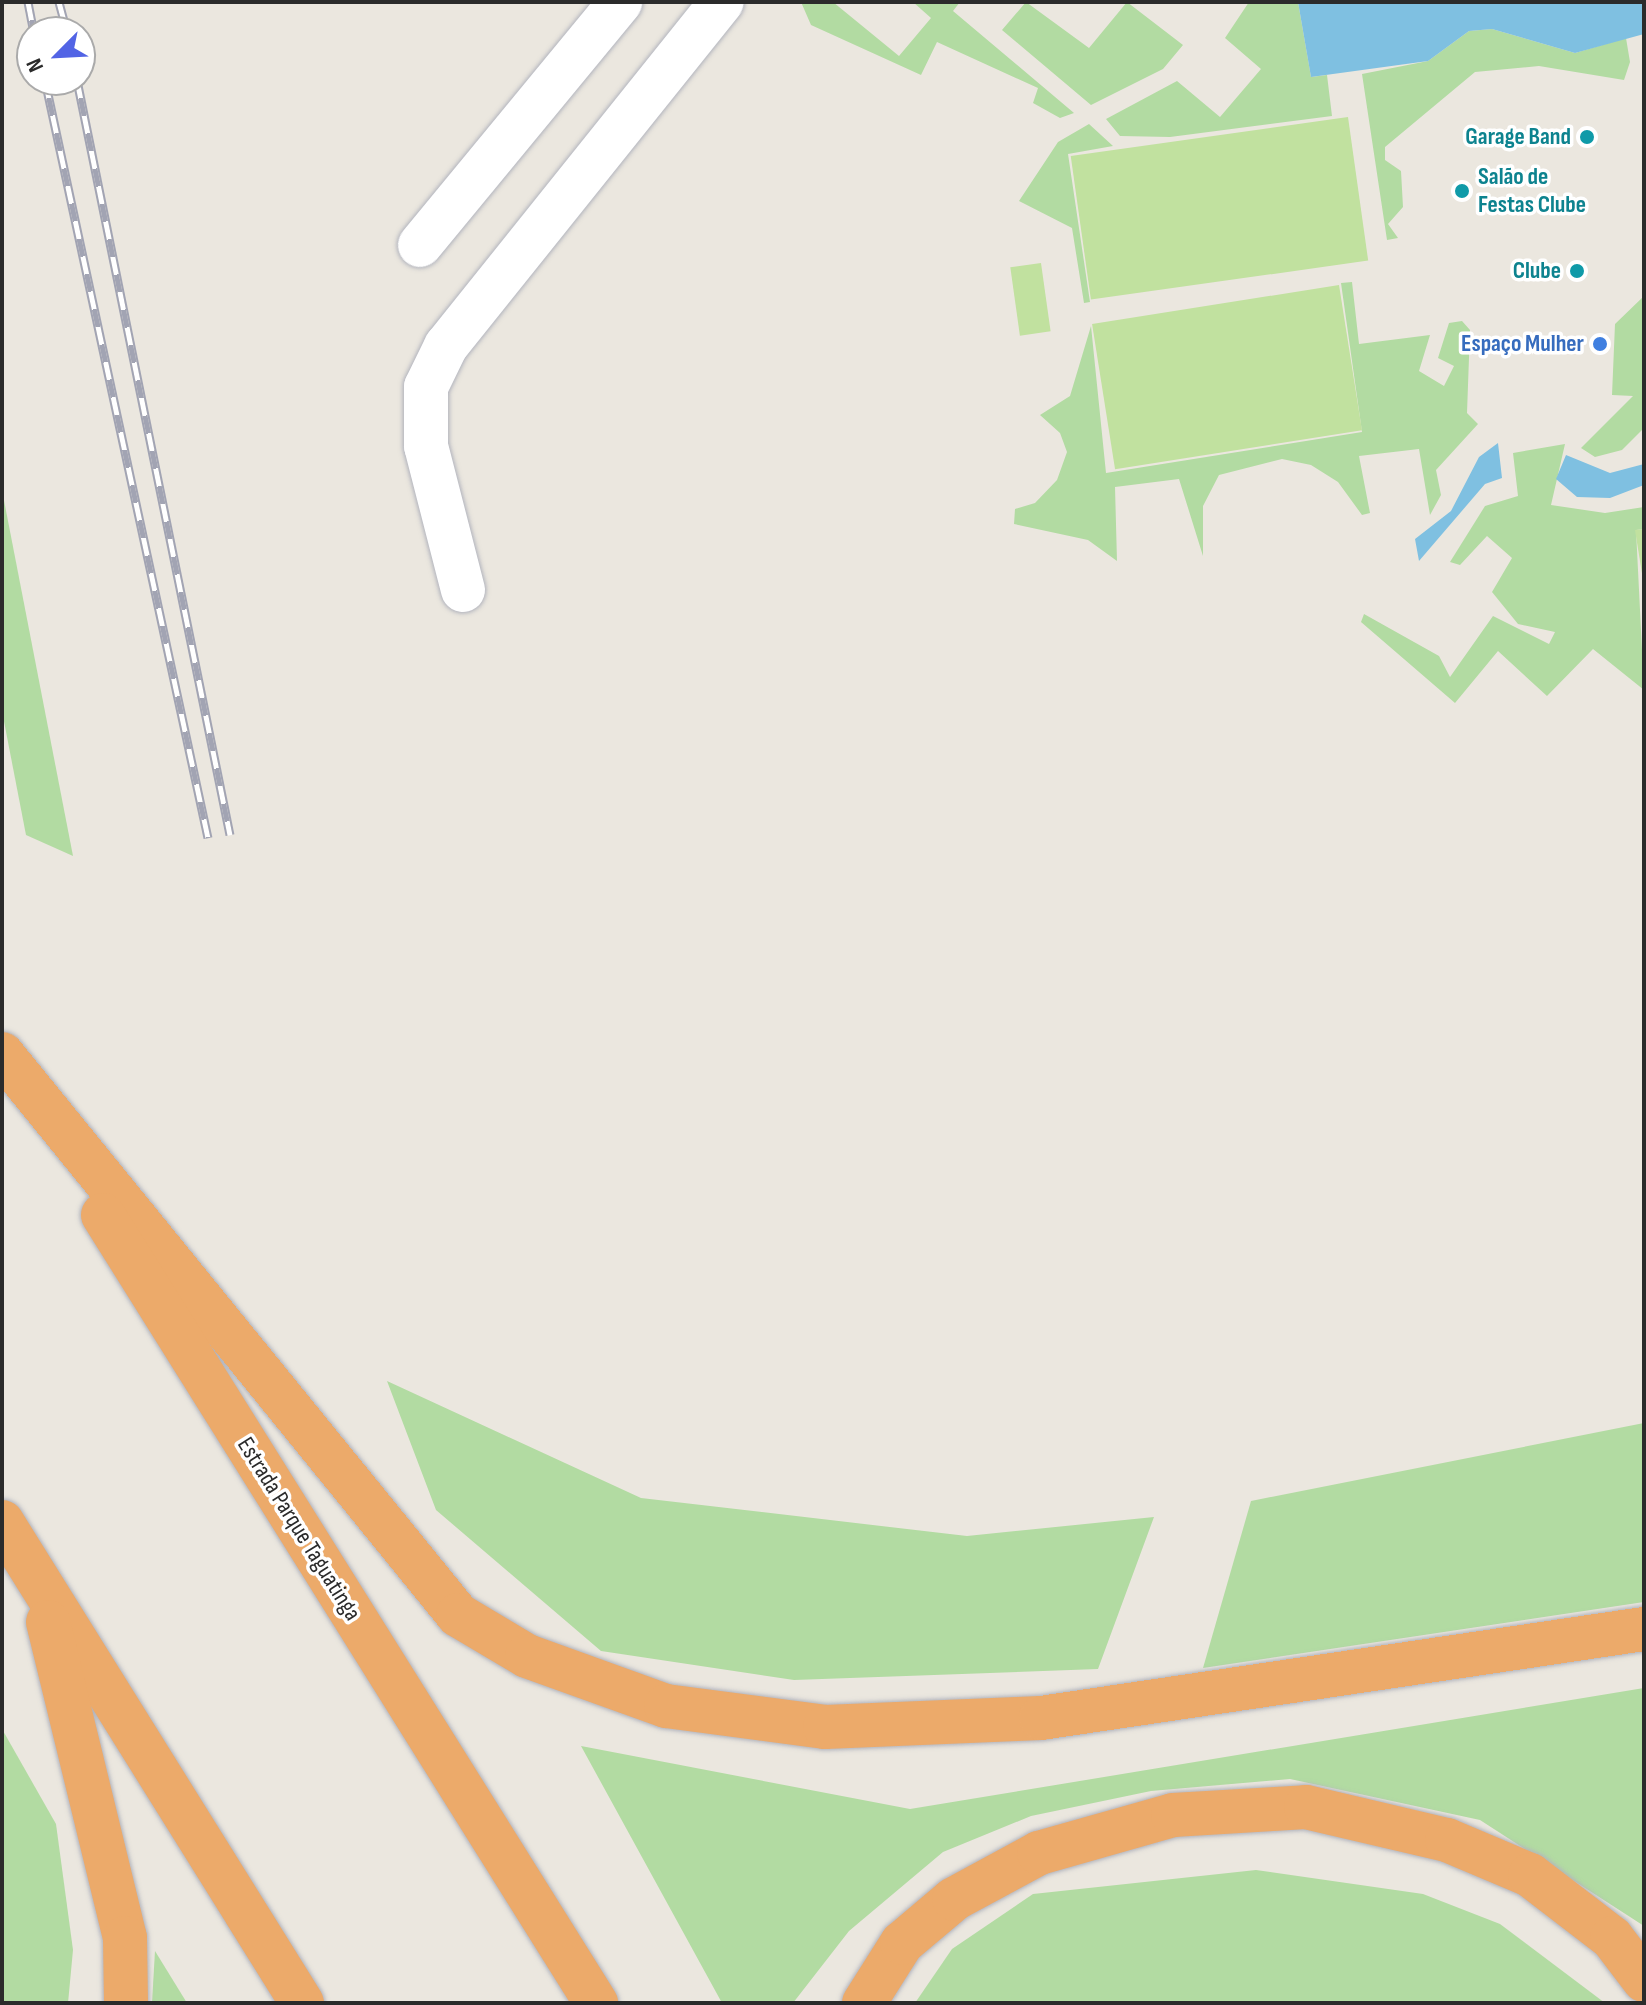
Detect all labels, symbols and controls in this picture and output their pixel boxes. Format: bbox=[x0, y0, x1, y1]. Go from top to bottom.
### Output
north arrow bbox=[16, 16, 96, 96]
text: N bbox=[21, 54, 50, 76]
place label: Garage Band bbox=[1465, 123, 1571, 151]
marker: Garage Band bbox=[1578, 128, 1596, 146]
place label: Salão de Festas Clube bbox=[1478, 163, 1586, 219]
marker: Salão de Festas Clube bbox=[1453, 182, 1471, 200]
place label: Clube bbox=[1513, 257, 1561, 285]
marker: Clube bbox=[1568, 262, 1586, 280]
place label: Espaço Mulher bbox=[1461, 330, 1584, 358]
marker: Espaço Mulher bbox=[1591, 335, 1609, 353]
street label: Estrada Parque Taguatinga bbox=[231, 1432, 367, 1626]

